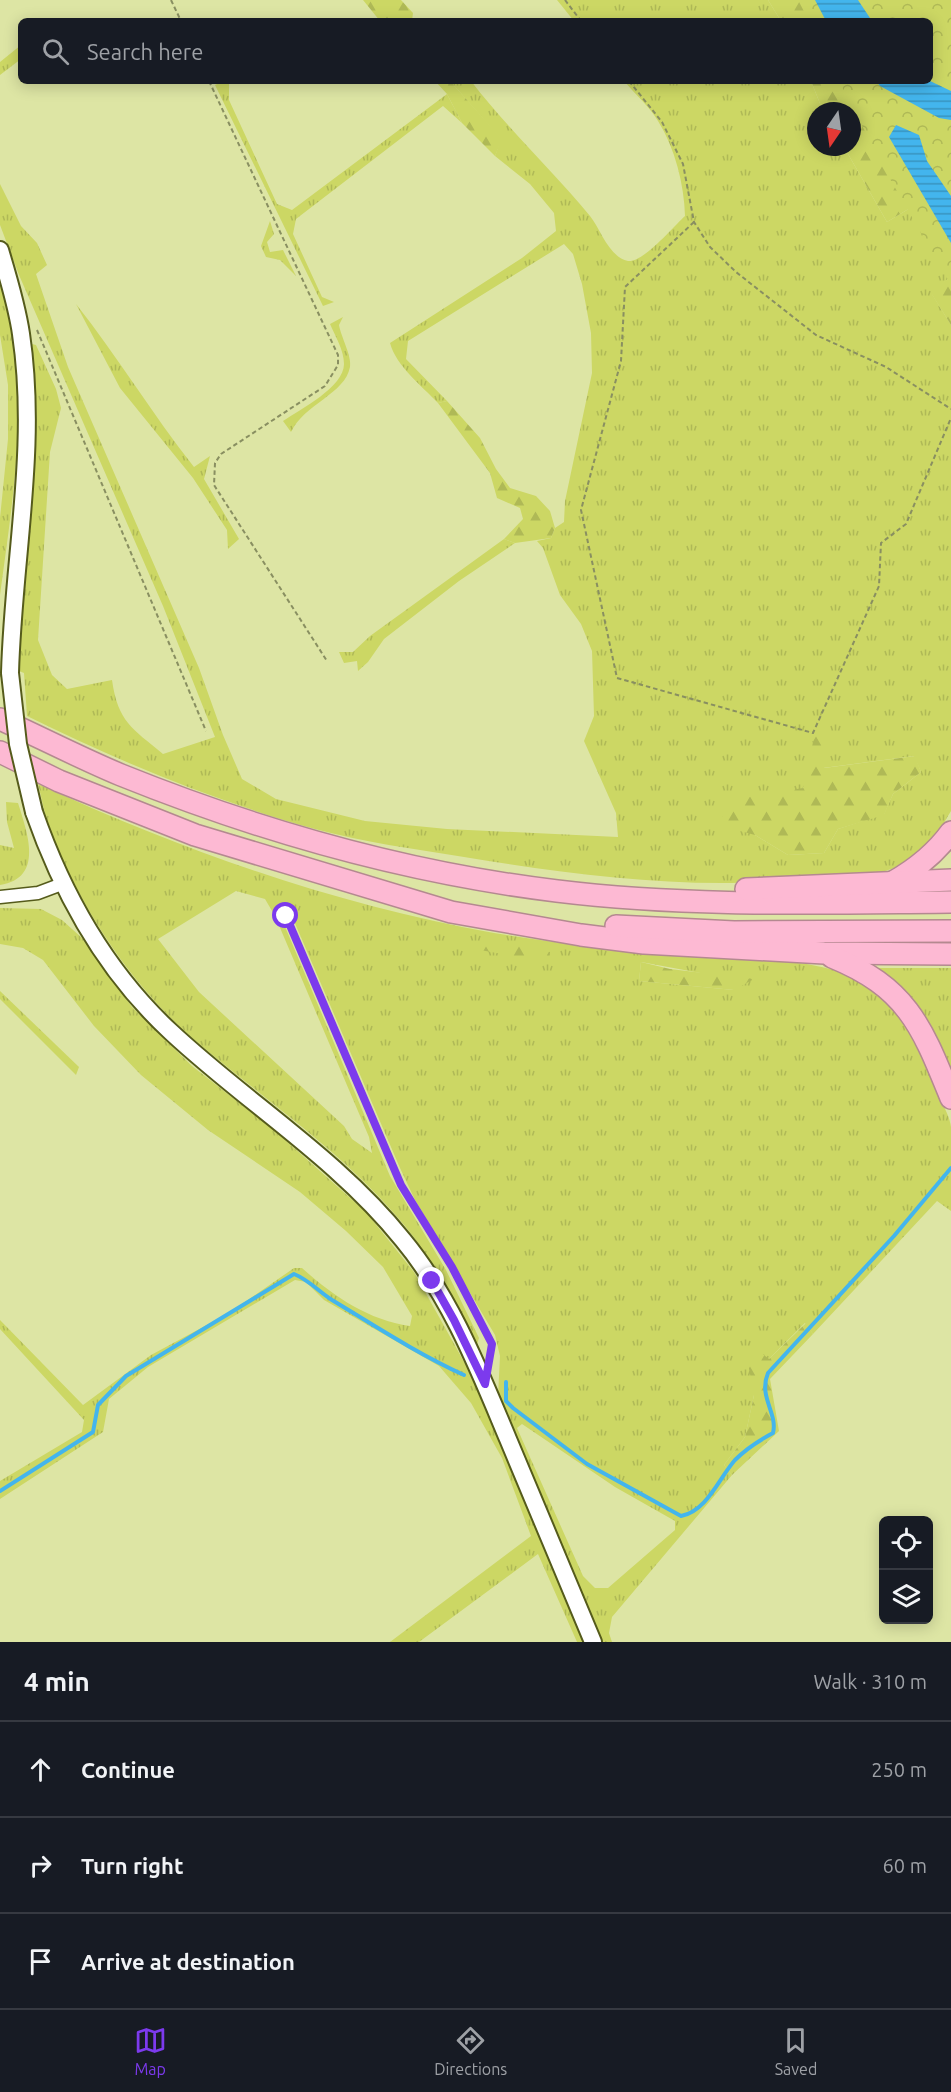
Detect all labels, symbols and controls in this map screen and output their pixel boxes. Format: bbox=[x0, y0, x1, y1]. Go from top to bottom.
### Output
search box bbox=[18, 18, 933, 84]
icon: search bbox=[39, 35, 72, 68]
text: Search here bbox=[87, 39, 203, 64]
north arrow bbox=[807, 102, 861, 156]
route start bbox=[272, 902, 298, 928]
route end bbox=[418, 1267, 444, 1293]
map controls bbox=[879, 1516, 933, 1624]
button: locate bbox=[879, 1516, 933, 1570]
button: layers bbox=[879, 1570, 933, 1624]
text: 4 min bbox=[24, 1667, 90, 1696]
text: Walk · 310 m bbox=[814, 1670, 927, 1693]
icon: ahead bbox=[24, 1753, 57, 1786]
text: Continue bbox=[81, 1757, 175, 1782]
text: 250 m bbox=[871, 1758, 927, 1781]
icon: right bbox=[24, 1849, 57, 1882]
text: Turn right bbox=[81, 1853, 183, 1878]
text: 60 m bbox=[883, 1854, 927, 1877]
icon: arrive bbox=[24, 1945, 57, 1978]
text: Arrive at destination bbox=[81, 1949, 295, 1974]
tab: Map bbox=[134, 2024, 167, 2078]
tab: Directions bbox=[434, 2024, 507, 2078]
tab: Saved bbox=[775, 2024, 817, 2078]

